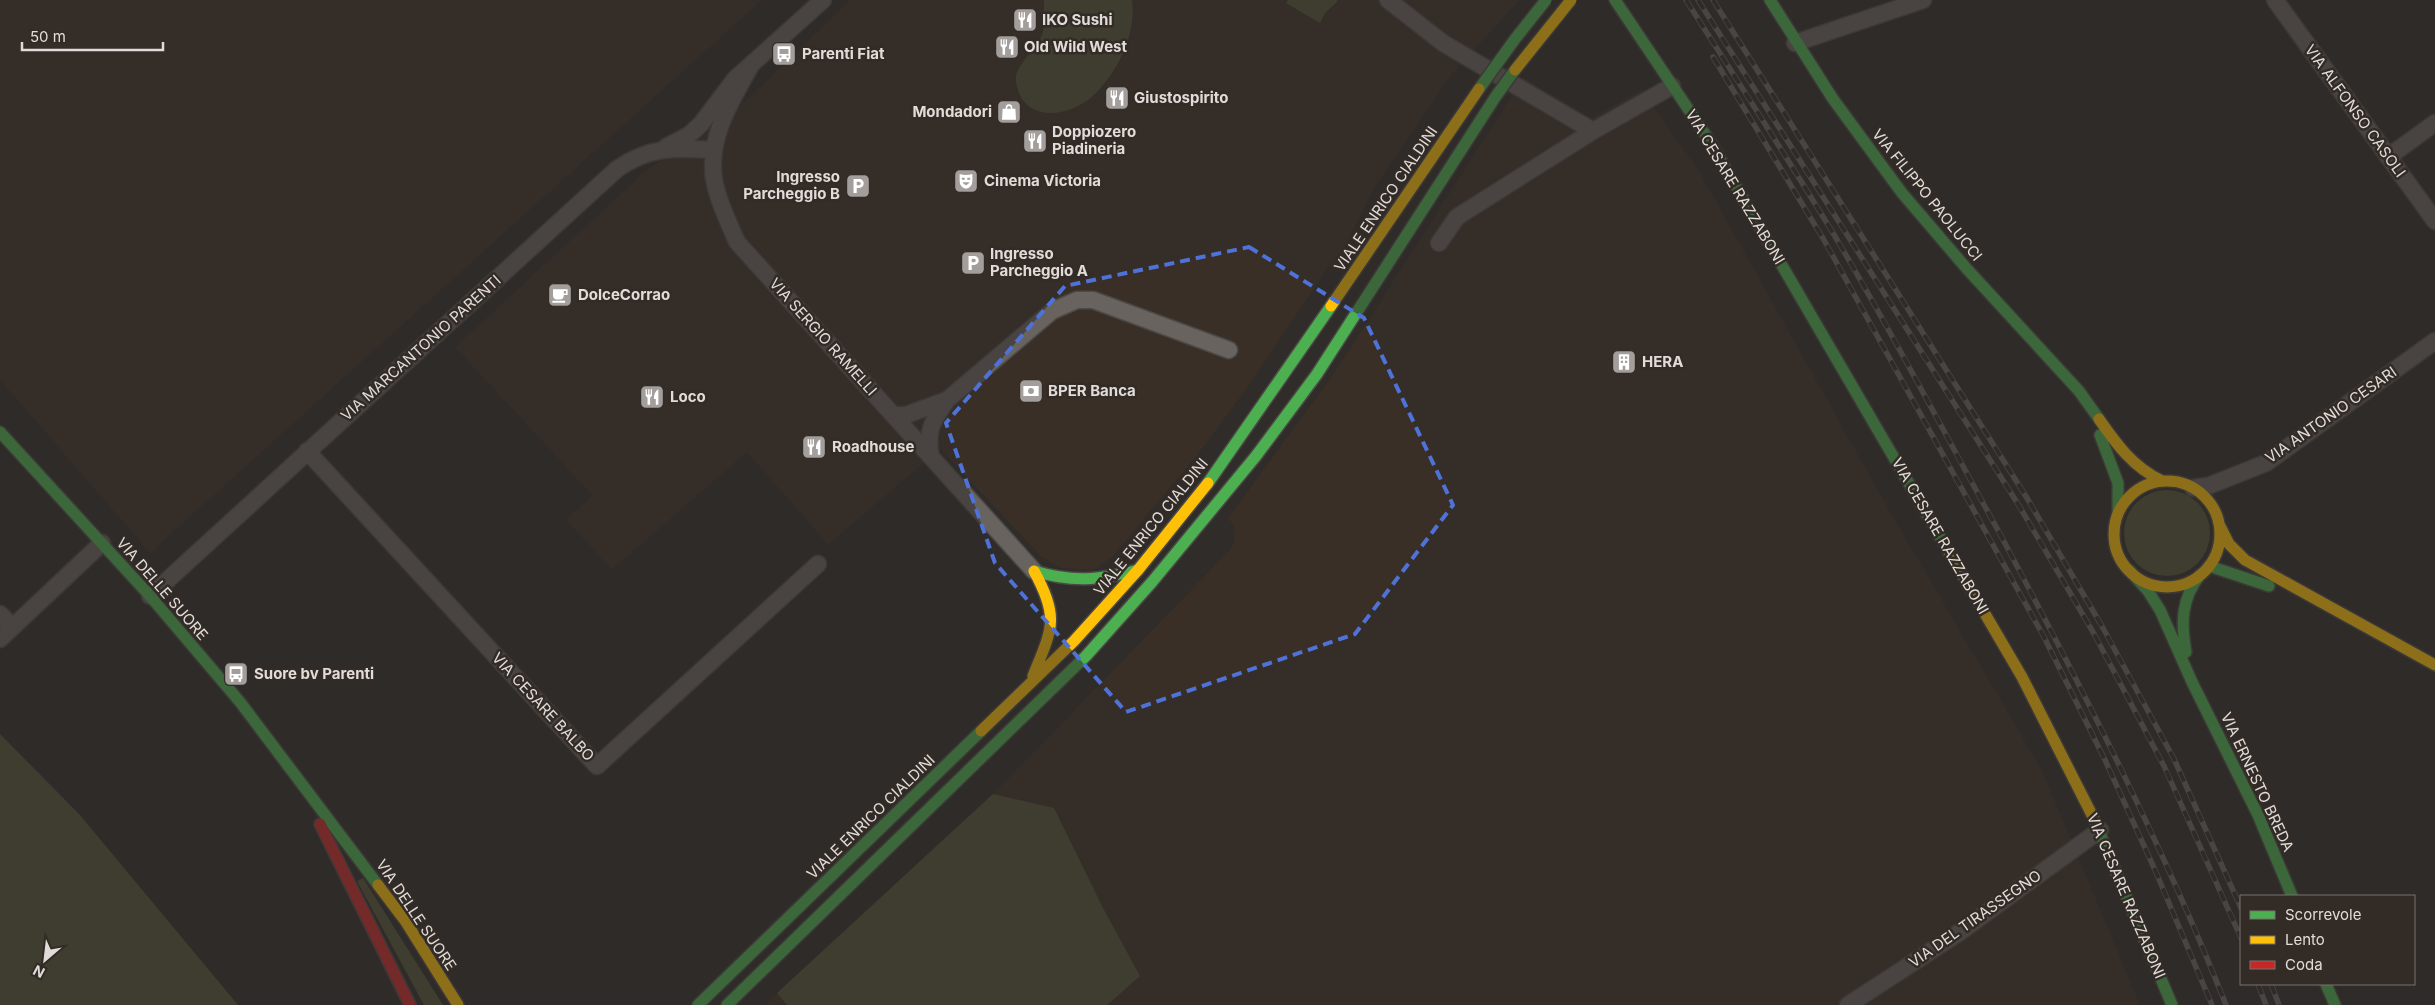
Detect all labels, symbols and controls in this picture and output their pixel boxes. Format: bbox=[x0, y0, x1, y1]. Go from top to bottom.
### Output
restaurant icon: IKO Sushi bbox=[1012, 7, 1038, 33]
place label: IKO Sushi bbox=[1042, 10, 1112, 29]
scale bar bbox=[22, 20, 164, 52]
text: 50 m bbox=[30, 27, 66, 46]
restaurant icon: Old Wild West bbox=[994, 34, 1020, 60]
place label: Old Wild West bbox=[1024, 37, 1127, 56]
bus stop icon: Parenti Fiat bbox=[771, 41, 797, 67]
street label: VIA ALFONSO CASOLI bbox=[2301, 41, 2410, 181]
place label: Parenti Fiat bbox=[802, 44, 885, 63]
restaurant icon: Giustospirito bbox=[1104, 85, 1130, 111]
place label: Giustospirito bbox=[1134, 88, 1228, 107]
shop icon: Mondadori bbox=[996, 99, 1022, 125]
place label: Mondadori bbox=[912, 102, 992, 121]
street label: VIA CESARE RAZZABONI bbox=[1682, 106, 1789, 268]
place label: Doppiozero Piadineria bbox=[1052, 122, 1136, 158]
street label: VIALE ENRICO CIALDINI bbox=[1330, 122, 1441, 275]
street label: VIA FILIPPO PAOLUCCI bbox=[1868, 125, 1987, 265]
restaurant icon: Doppiozero Piadineria bbox=[1022, 128, 1048, 154]
place label: Ingresso Parcheggio B bbox=[743, 167, 840, 203]
theatre icon: Cinema Victoria bbox=[953, 168, 979, 194]
place label: Cinema Victoria bbox=[984, 171, 1101, 190]
parking icon: Ingresso Parcheggio B bbox=[845, 173, 871, 199]
place label: Ingresso Parcheggio A bbox=[990, 244, 1088, 280]
parking icon: Ingresso Parcheggio A bbox=[960, 250, 986, 276]
street label: VIA MARCANTONIO PARENTI bbox=[337, 271, 505, 425]
street label: VIA SERGIO RAMELLI bbox=[766, 274, 881, 399]
cafe icon: DolceCorrao bbox=[547, 282, 573, 308]
place label: DolceCorrao bbox=[578, 285, 670, 304]
building icon: HERA bbox=[1611, 349, 1637, 375]
place label: HERA bbox=[1642, 352, 1683, 371]
street label: VIA ANTONIO CESARI bbox=[2261, 362, 2400, 467]
bank icon: BPER Banca bbox=[1018, 378, 1044, 404]
place label: BPER Banca bbox=[1048, 381, 1136, 400]
restaurant icon: Loco bbox=[639, 384, 665, 410]
place label: Loco bbox=[670, 387, 706, 406]
restaurant icon: Roadhouse bbox=[801, 434, 827, 460]
place label: Roadhouse bbox=[832, 437, 914, 456]
street label: VIALE ENRICO CIALDINI bbox=[1089, 454, 1212, 599]
street label: VIA CESARE RAZZABONI bbox=[1888, 454, 1993, 617]
street label: VIA DELLE SUORE bbox=[113, 533, 212, 644]
street label: VIA CESARE BALBO bbox=[488, 648, 599, 765]
bus stop icon: Suore bv Parenti bbox=[223, 661, 249, 687]
place label: Suore bv Parenti bbox=[254, 664, 374, 683]
street label: VIA ERNESTO BREDA bbox=[2217, 709, 2298, 855]
street label: VIALE ENRICO CIALDINI bbox=[803, 750, 939, 883]
street label: VIA CESARE RAZZABONI bbox=[2083, 810, 2170, 981]
street label: VIA DELLE SUORE bbox=[372, 856, 461, 974]
street label: VIA DEL TIRASSEGNO bbox=[1905, 866, 2045, 972]
legend bbox=[2240, 895, 2415, 985]
text: Scorrevole bbox=[2285, 905, 2361, 924]
text: Lento bbox=[2285, 930, 2325, 949]
north arrow bbox=[20, 935, 70, 985]
text: Coda bbox=[2285, 955, 2323, 974]
text: N bbox=[30, 962, 47, 982]

